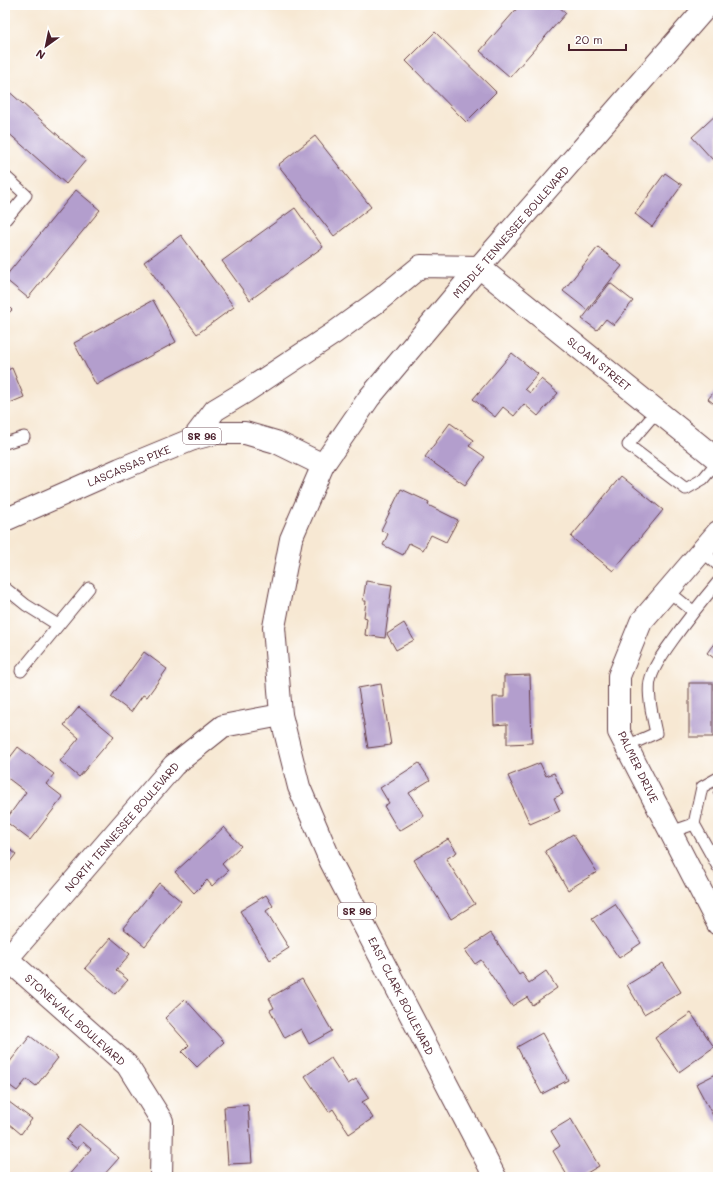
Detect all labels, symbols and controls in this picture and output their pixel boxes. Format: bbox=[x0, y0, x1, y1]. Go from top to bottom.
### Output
north arrow bbox=[26, 26, 66, 66]
scale bar bbox=[569, 26, 626, 52]
text: 20 m bbox=[575, 31, 603, 47]
text: N bbox=[33, 46, 48, 63]
street label: MIDDLE TENNESSEE BOULEVARD bbox=[449, 162, 572, 301]
street label: SLOAN STREET bbox=[564, 333, 634, 394]
road number: SR 96 bbox=[183, 428, 221, 444]
street label: LASCASSAS PIKE bbox=[85, 441, 173, 490]
street label: PALMER DRIVE bbox=[615, 729, 662, 805]
street label: NORTH TENNESSEE BOULEVARD bbox=[61, 759, 182, 895]
road number: SR 96 bbox=[338, 903, 376, 919]
street label: EAST CLARK BOULEVARD bbox=[365, 934, 438, 1057]
street label: STONEWALL BOULEVARD bbox=[22, 970, 129, 1069]

